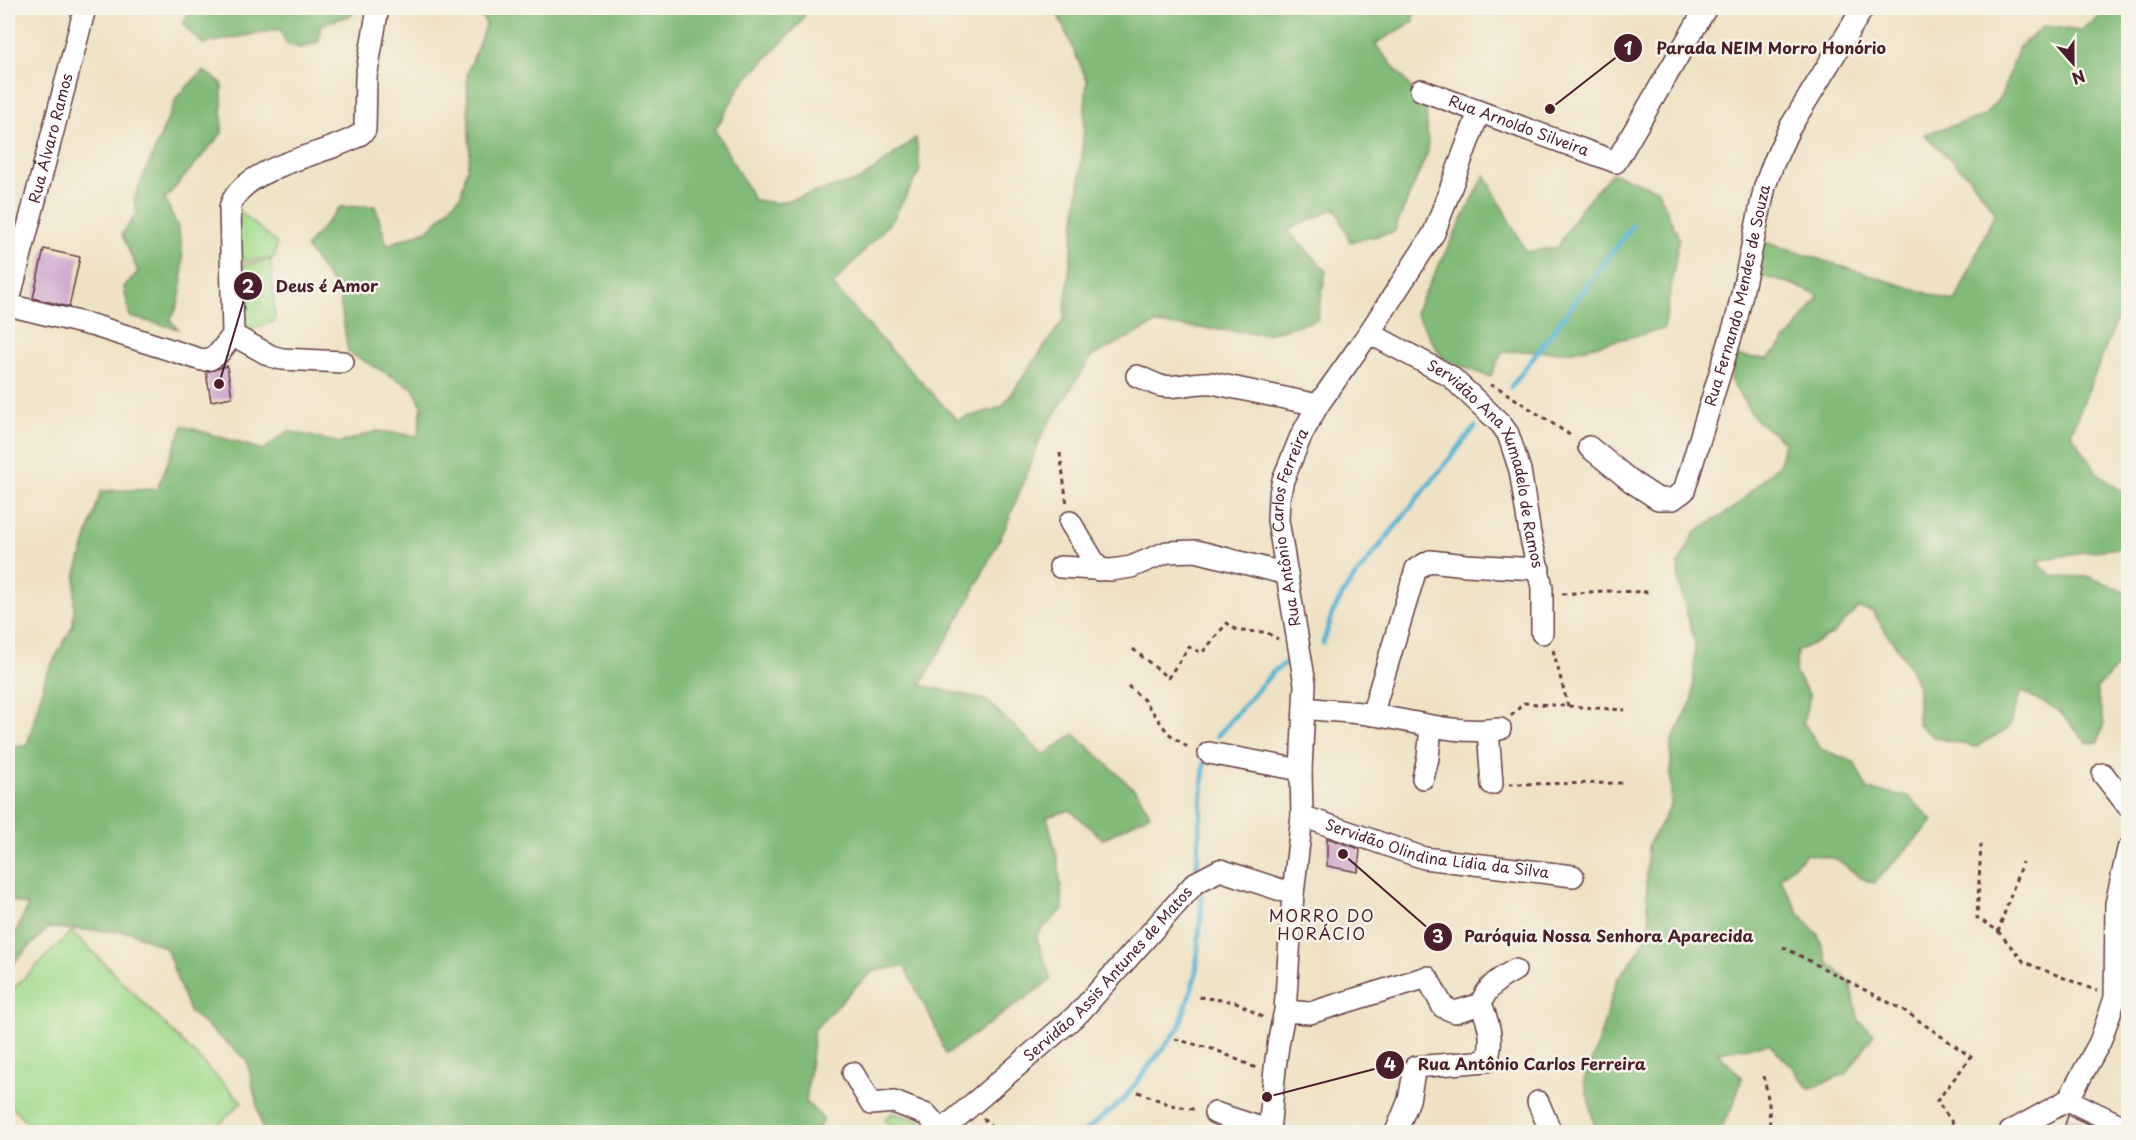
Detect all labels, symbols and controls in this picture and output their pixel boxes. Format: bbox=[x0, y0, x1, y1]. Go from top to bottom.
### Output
callout: Parada NEIM Morro Honório bbox=[1613, 31, 1899, 65]
north arrow bbox=[2043, 33, 2103, 93]
text: 1 bbox=[1624, 34, 1633, 61]
text: Parada NEIM Morro Honório bbox=[1656, 35, 1886, 59]
text: N bbox=[2069, 64, 2089, 91]
street label: Rua Álvaro Ramos bbox=[22, 71, 78, 206]
street label: Rua Arnoldo Silveira bbox=[1446, 88, 1593, 161]
street label: Rua Fernando Mendes de Souza bbox=[1697, 182, 1775, 409]
callout: Deus é Amor bbox=[233, 269, 391, 303]
text: 2 bbox=[242, 272, 255, 299]
text: Deus é Amor bbox=[276, 273, 379, 297]
street label: Servidão Ana Xumadelo de Ramos bbox=[1423, 353, 1550, 570]
street label: Rua Antônio Carlos Ferreira bbox=[1265, 423, 1314, 629]
street label: Servidão Olindina Lídia da Silva bbox=[1323, 812, 1551, 883]
street label: Servidão Assis Antunes de Matos bbox=[1018, 881, 1197, 1066]
district label: MORRO DO HORÁCIO bbox=[1269, 903, 1375, 945]
callout: Paróquia Nossa Senhora Aparecida bbox=[1423, 920, 1766, 954]
text: 3 bbox=[1432, 922, 1444, 949]
text: Paróquia Nossa Senhora Aparecida bbox=[1464, 923, 1754, 947]
callout: Rua Antônio Carlos Ferreira bbox=[1375, 1048, 1659, 1082]
text: 4 bbox=[1384, 1050, 1396, 1077]
text: Rua Antônio Carlos Ferreira bbox=[1418, 1051, 1646, 1075]

